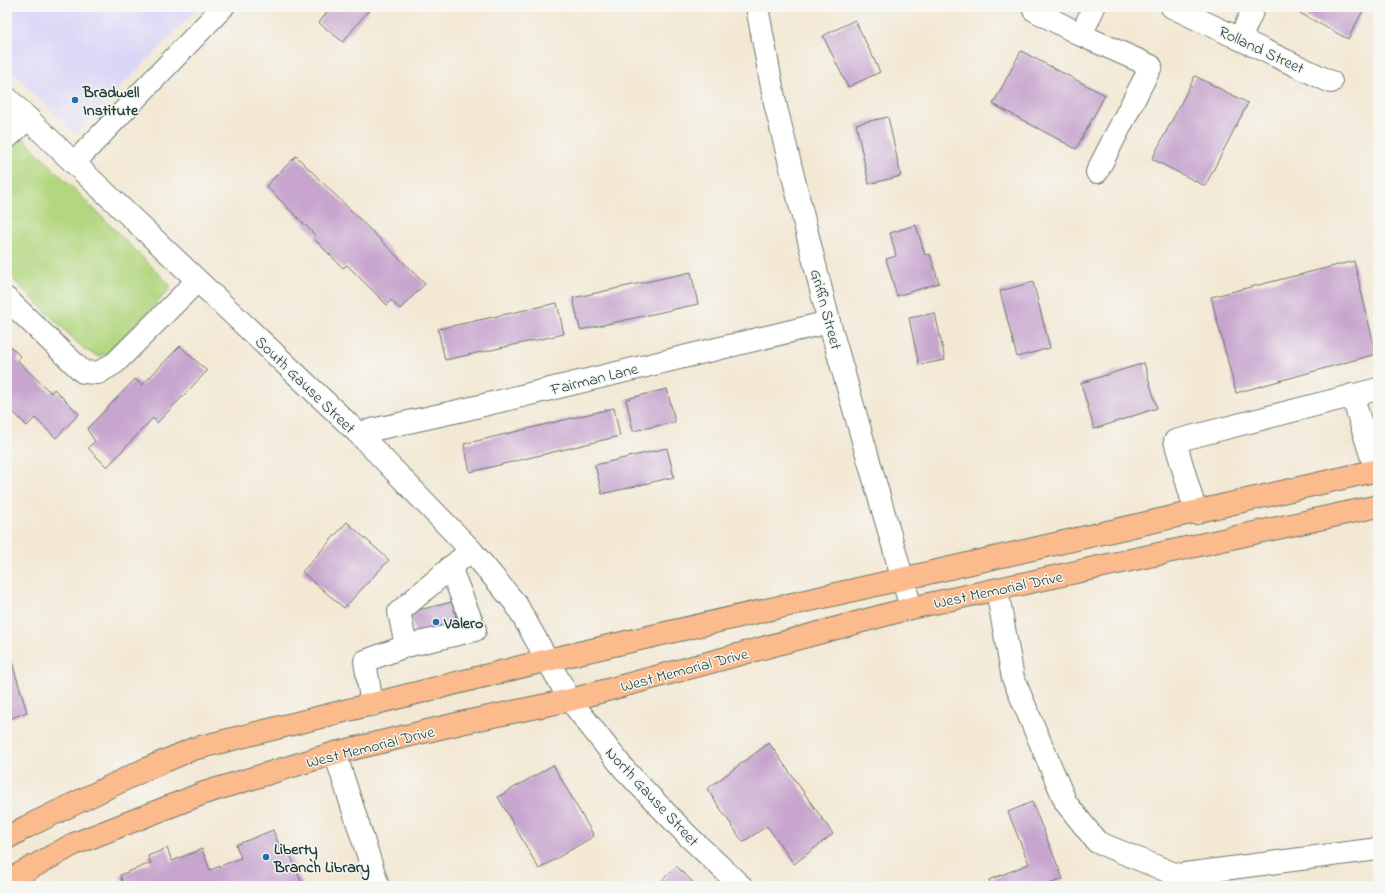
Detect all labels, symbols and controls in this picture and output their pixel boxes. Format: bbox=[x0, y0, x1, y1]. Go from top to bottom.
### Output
street label: Rolland Street bbox=[1214, 21, 1308, 81]
place label: Bradwell Institute bbox=[82, 81, 140, 123]
marker: Bradwell Institute bbox=[70, 95, 80, 105]
street label: Griffin Street bbox=[803, 267, 847, 353]
street label: South Gause Street bbox=[249, 331, 361, 440]
street label: Fairman Lane bbox=[547, 357, 642, 403]
street label: West Memorial Drive bbox=[932, 565, 1066, 616]
place label: Valero bbox=[443, 612, 483, 636]
marker: Valero bbox=[431, 617, 441, 627]
street label: West Memorial Drive bbox=[618, 642, 752, 700]
street label: West Memorial Drive bbox=[304, 720, 438, 775]
street label: North Gause Street bbox=[599, 742, 705, 853]
place label: Liberty Branch Library bbox=[273, 838, 370, 881]
marker: Liberty Branch Library bbox=[261, 852, 271, 862]

